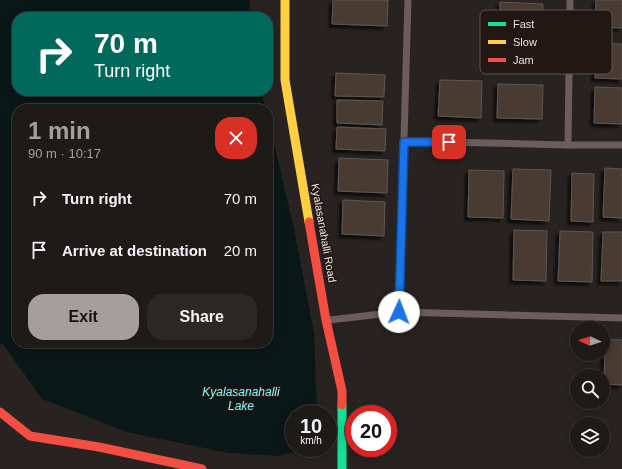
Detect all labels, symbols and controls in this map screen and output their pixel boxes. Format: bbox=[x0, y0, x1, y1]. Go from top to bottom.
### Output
legend bbox=[480, 10, 612, 74]
text: Fast bbox=[513, 18, 534, 30]
icon: right bbox=[28, 28, 80, 80]
text: 70 m bbox=[94, 28, 158, 59]
text: Slow bbox=[513, 36, 537, 48]
text: Jam bbox=[513, 54, 534, 66]
text: Turn right bbox=[94, 61, 170, 81]
text: 1 min bbox=[28, 117, 91, 144]
button: close bbox=[215, 117, 257, 159]
pin bbox=[432, 125, 466, 159]
icon: arrive bbox=[438, 131, 460, 153]
text: 90 m · 10:17 bbox=[28, 146, 101, 161]
street label: Kyalasanahalli Road bbox=[309, 183, 339, 283]
icon: right bbox=[28, 187, 50, 209]
text: Turn right bbox=[62, 190, 132, 207]
text: 70 m bbox=[224, 190, 257, 207]
icon: arrive bbox=[28, 239, 50, 261]
text: Arrive at destination bbox=[62, 242, 207, 259]
text: 20 m bbox=[224, 242, 257, 259]
position arrow bbox=[378, 291, 420, 333]
button: Exit bbox=[28, 294, 139, 340]
button: Share bbox=[147, 294, 257, 340]
north arrow bbox=[570, 321, 610, 361]
map controls bbox=[570, 321, 610, 457]
button: search bbox=[570, 369, 610, 409]
water label: Kyalasanahalli Lake bbox=[202, 385, 280, 413]
speed limit sign: 20 bbox=[345, 405, 397, 457]
text: 10 bbox=[300, 415, 322, 437]
button: layers bbox=[570, 417, 610, 457]
text: km/h bbox=[300, 435, 322, 446]

